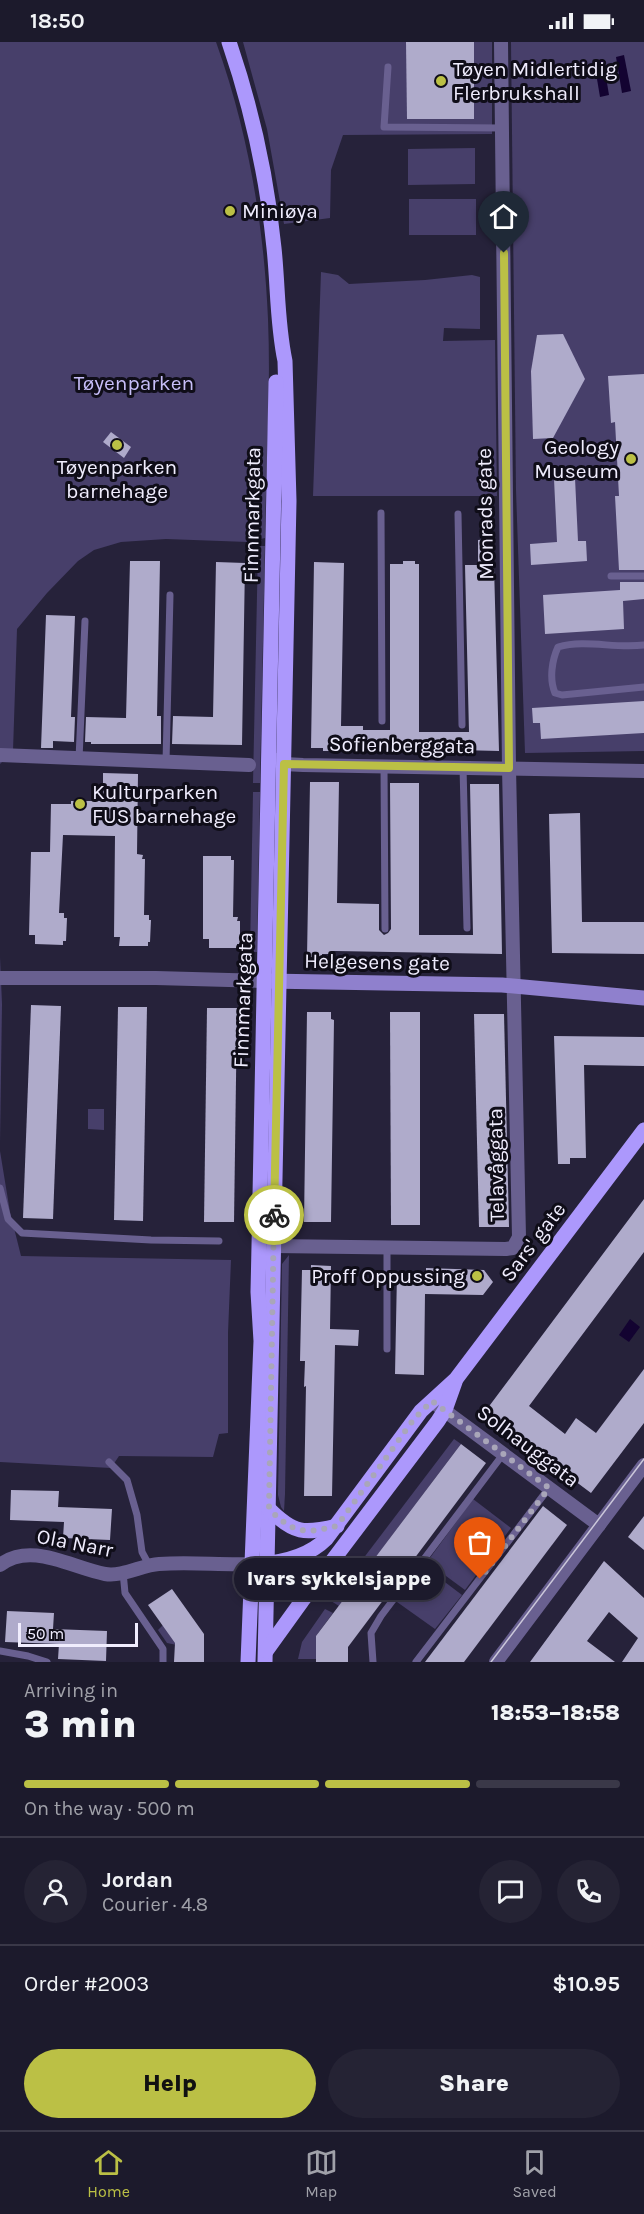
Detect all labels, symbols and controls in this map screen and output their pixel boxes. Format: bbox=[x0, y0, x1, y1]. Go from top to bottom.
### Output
text: 18:50 bbox=[30, 8, 85, 34]
place label: Tøyen Midlertidig Flerbrukshall bbox=[453, 57, 617, 105]
marker: Tøyen Midlertidig Flerbrukshall bbox=[434, 74, 448, 88]
pin bbox=[478, 191, 529, 253]
place label: Miniøya bbox=[242, 199, 318, 223]
icon: home bbox=[487, 200, 520, 233]
marker: Miniøya bbox=[223, 204, 237, 218]
park label: Tøyenparken bbox=[74, 371, 194, 395]
place label: Geology Museum bbox=[534, 435, 619, 483]
marker: Tøyenparken barnehage bbox=[110, 438, 124, 452]
street label: Finnmarkgata bbox=[239, 447, 265, 583]
street label: Monrads gate bbox=[472, 448, 498, 580]
marker: Geology Museum bbox=[624, 452, 638, 466]
place label: Tøyenparken barnehage bbox=[57, 455, 177, 503]
street label: Sofienberggata bbox=[329, 732, 475, 758]
place label: Kulturparken FUS barnehage bbox=[92, 780, 236, 828]
marker: Kulturparken FUS barnehage bbox=[73, 797, 87, 811]
street label: Finnmarkgata bbox=[229, 932, 257, 1068]
street label: Helgesens gate bbox=[304, 949, 450, 975]
street label: Telavåggata bbox=[483, 1108, 509, 1222]
courier bbox=[244, 1185, 304, 1245]
street label: Sars' gate bbox=[495, 1198, 571, 1286]
icon: bike bbox=[258, 1199, 291, 1232]
place label: Proff Oppussing bbox=[311, 1264, 465, 1288]
marker: Proff Oppussing bbox=[470, 1269, 484, 1283]
street label: Solhauggata bbox=[472, 1400, 584, 1492]
pin bbox=[454, 1517, 505, 1579]
street label: Ola Narr bbox=[35, 1524, 116, 1562]
icon: bag bbox=[463, 1526, 496, 1559]
callout: Ivars sykkelsjappe bbox=[234, 1558, 444, 1600]
text: Ivars sykkelsjappe bbox=[247, 1567, 431, 1590]
scale bar bbox=[18, 1620, 138, 1648]
text: 50 m bbox=[27, 1624, 64, 1643]
text: Arriving in bbox=[24, 1679, 118, 1702]
text: 18:53–18:58 bbox=[491, 1700, 620, 1726]
text: 3 min bbox=[24, 1701, 137, 1747]
text: On the way · 500 m bbox=[24, 1797, 195, 1820]
button: person bbox=[24, 1860, 87, 1923]
button: chat bbox=[479, 1860, 542, 1923]
button: phone bbox=[557, 1860, 620, 1923]
text: Jordan bbox=[102, 1867, 173, 1893]
text: Courier · 4.8 bbox=[102, 1893, 208, 1916]
text: Order #2003 bbox=[24, 1971, 149, 1997]
text: $10.95 bbox=[552, 1971, 620, 1997]
button: Help bbox=[24, 2049, 316, 2118]
button: Share bbox=[328, 2049, 620, 2118]
tab: Home bbox=[87, 2146, 130, 2201]
tab: Map bbox=[305, 2146, 338, 2201]
tab: Saved bbox=[512, 2146, 557, 2201]

